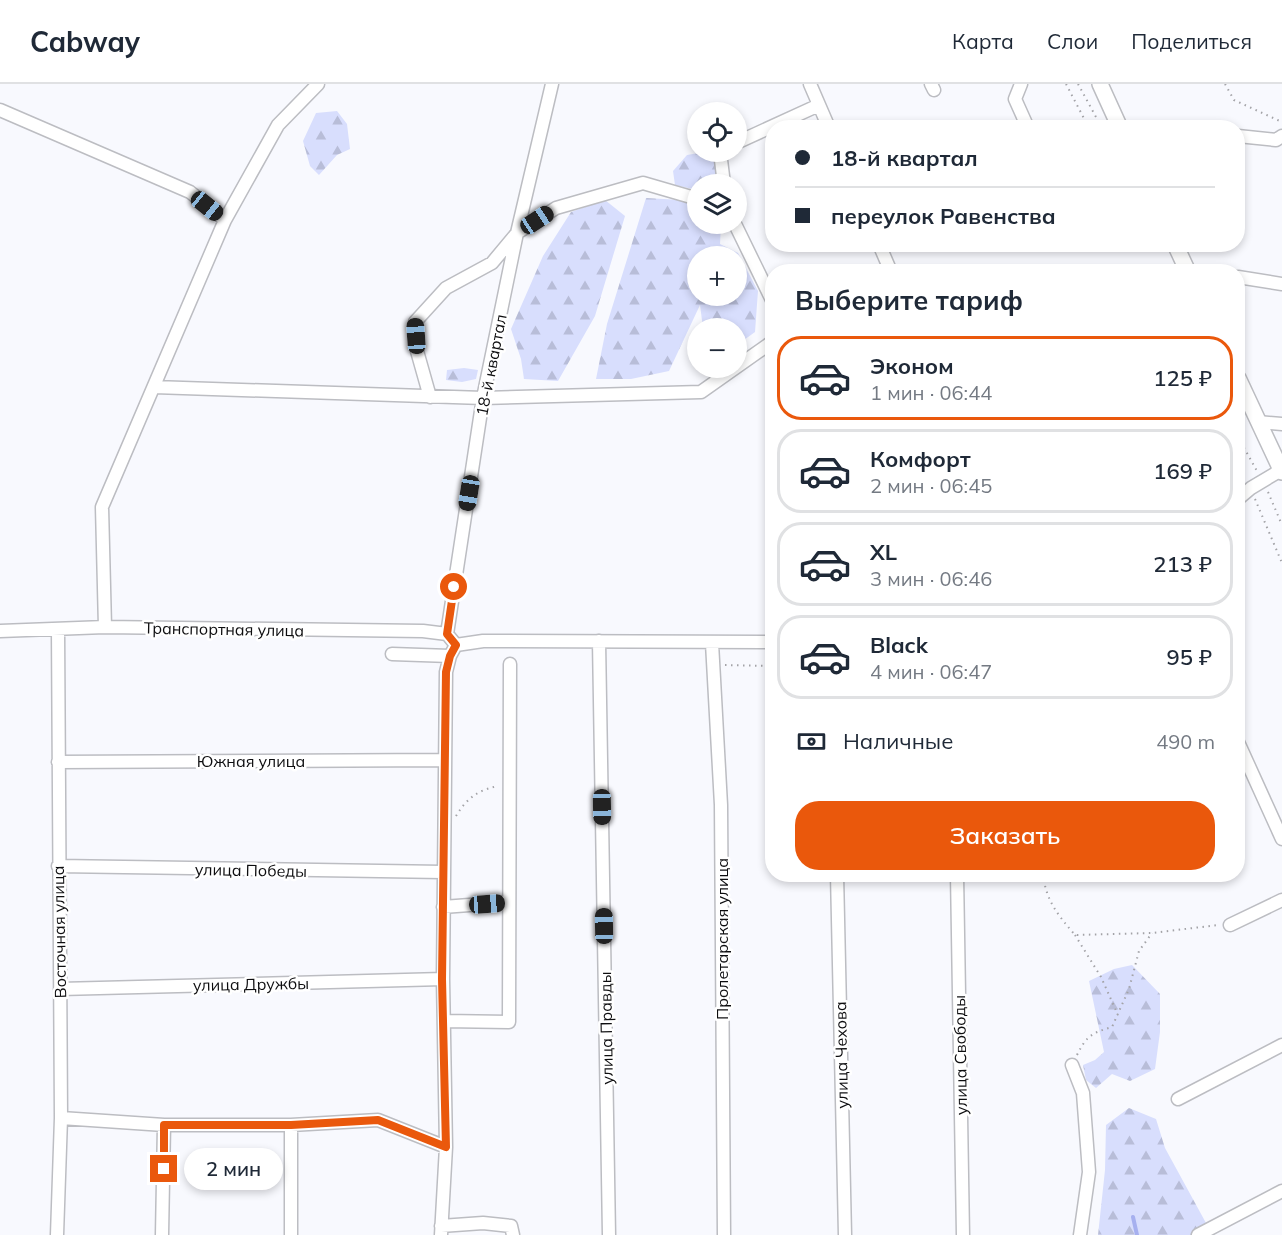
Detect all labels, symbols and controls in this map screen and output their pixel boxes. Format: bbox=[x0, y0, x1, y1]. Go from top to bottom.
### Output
text: Cabway bbox=[30, 24, 140, 59]
text: Карта bbox=[952, 28, 1014, 54]
text: Слои bbox=[1047, 28, 1098, 54]
text: Поделиться bbox=[1131, 28, 1252, 54]
map controls bbox=[687, 102, 747, 378]
button: locate bbox=[687, 102, 747, 162]
text: 18-й квартал bbox=[831, 144, 978, 172]
button: layers bbox=[687, 174, 747, 234]
car bbox=[187, 188, 227, 224]
text: переулок Равенства bbox=[831, 202, 1056, 230]
car bbox=[517, 203, 557, 237]
button: + bbox=[687, 246, 747, 306]
text: Выберите тариф bbox=[795, 283, 1023, 317]
street label: 18-й квартал bbox=[471, 312, 511, 418]
car bbox=[406, 317, 426, 355]
button: − bbox=[687, 318, 747, 378]
icon: car bbox=[798, 351, 852, 405]
text: Эконом bbox=[870, 352, 954, 380]
text: 125 ₽ bbox=[1153, 364, 1212, 392]
text: 1 мин · 06:44 bbox=[870, 380, 992, 405]
icon: car bbox=[798, 444, 852, 498]
text: Комфорт bbox=[870, 445, 971, 473]
text: 169 ₽ bbox=[1153, 457, 1212, 485]
text: 2 мин · 06:45 bbox=[870, 473, 992, 498]
car bbox=[457, 474, 481, 512]
icon: car bbox=[798, 537, 852, 591]
text: XL bbox=[870, 538, 897, 566]
text: 213 ₽ bbox=[1153, 550, 1212, 578]
text: 3 мин · 06:46 bbox=[870, 566, 992, 591]
route start bbox=[440, 573, 467, 600]
street label: Транспортная улица bbox=[144, 618, 304, 640]
icon: car bbox=[798, 630, 852, 684]
text: Black bbox=[870, 631, 928, 659]
text: 95 ₽ bbox=[1167, 643, 1212, 671]
text: 4 мин · 06:47 bbox=[870, 659, 992, 684]
icon: cash bbox=[795, 725, 828, 758]
text: Наличные bbox=[843, 727, 953, 755]
text: 490 m bbox=[1156, 729, 1215, 754]
street label: Южная улица bbox=[197, 751, 305, 771]
car bbox=[593, 789, 611, 825]
button: Заказать bbox=[795, 801, 1215, 870]
street label: Пролетарская улица bbox=[712, 858, 732, 1020]
street label: улица Победы bbox=[195, 859, 307, 881]
street label: Восточная улица bbox=[48, 865, 70, 999]
car bbox=[468, 894, 506, 914]
car bbox=[595, 908, 613, 944]
street label: улица Правды bbox=[595, 971, 617, 1085]
street label: улица Дружбы bbox=[193, 973, 309, 995]
street label: улица Свободы bbox=[949, 995, 971, 1115]
street label: улица Чехова bbox=[830, 1001, 852, 1109]
callout: 2 мин bbox=[185, 1148, 284, 1190]
route end bbox=[150, 1155, 177, 1182]
text: 2 мин bbox=[206, 1156, 261, 1181]

